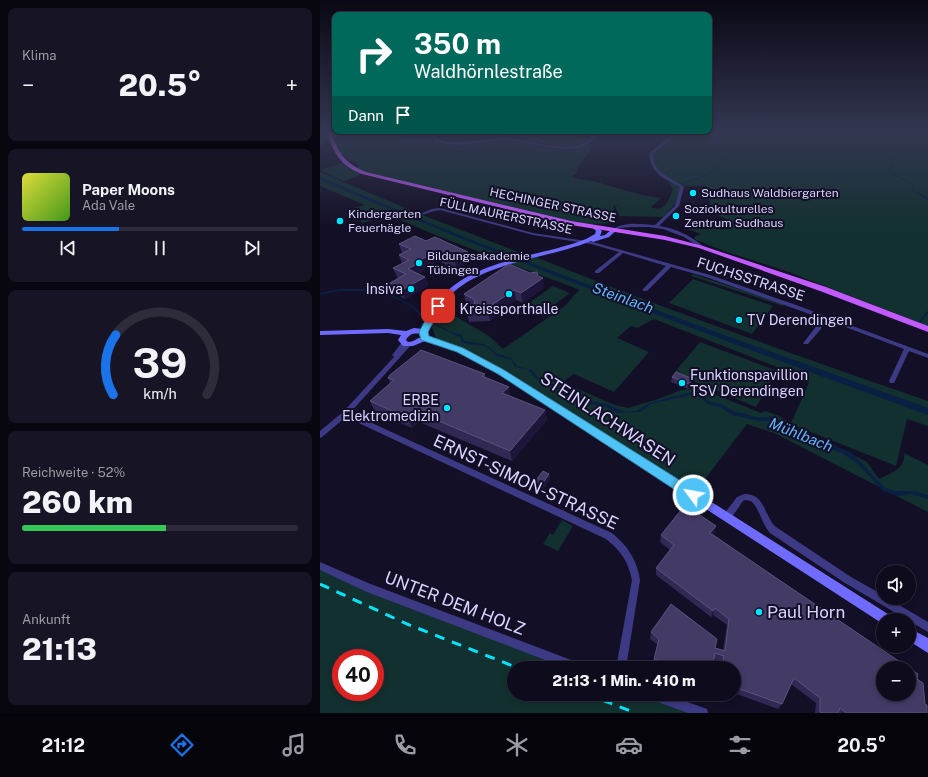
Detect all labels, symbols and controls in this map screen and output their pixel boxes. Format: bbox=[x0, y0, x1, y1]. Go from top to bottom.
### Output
text: 350 m bbox=[414, 27, 501, 60]
icon: right bbox=[348, 28, 400, 80]
text: Klima bbox=[22, 48, 56, 63]
text: Waldhörnlestraße bbox=[414, 61, 563, 82]
text: 20.5° bbox=[118, 67, 202, 103]
text: − bbox=[22, 72, 34, 98]
text: + bbox=[286, 72, 298, 98]
icon: arrive bbox=[392, 104, 414, 126]
text: Dann bbox=[348, 107, 384, 124]
text: Paper Moons bbox=[82, 181, 175, 198]
street label: HECHINGER STRASSE bbox=[488, 185, 618, 225]
place label: Sudhaus Waldbiergarten bbox=[701, 186, 839, 200]
marker: Sudhaus Waldbiergarten bbox=[688, 188, 698, 198]
street label: FÜLLMAURERSTRASSE bbox=[438, 195, 574, 237]
text: Ada Vale bbox=[82, 198, 135, 213]
place label: Soziokulturelles Zentrum Sudhaus bbox=[684, 202, 783, 230]
place label: Kindergarten Feuerhägle bbox=[348, 207, 421, 235]
marker: Soziokulturelles Zentrum Sudhaus bbox=[671, 211, 681, 221]
marker: Kindergarten Feuerhägle bbox=[335, 216, 345, 226]
icon: previous bbox=[57, 237, 79, 259]
icon: pause bbox=[149, 237, 171, 259]
icon: next bbox=[241, 237, 263, 259]
place label: Bildungsakademie Tübingen bbox=[427, 249, 530, 277]
street label: FUCHSSTRASSE bbox=[695, 254, 807, 304]
marker: Bildungsakademie Tübingen bbox=[414, 258, 424, 268]
water label: Steinlach bbox=[590, 279, 656, 316]
place label: Insiva bbox=[366, 281, 403, 297]
marker: Insiva bbox=[406, 284, 416, 294]
pin bbox=[421, 289, 455, 323]
marker: Kreissporthalle bbox=[504, 289, 514, 299]
icon: arrive bbox=[427, 295, 449, 317]
place label: Kreissporthalle bbox=[459, 301, 559, 317]
place label: TV Derendingen bbox=[747, 312, 852, 328]
marker: TV Derendingen bbox=[734, 315, 744, 325]
text: 39 bbox=[133, 337, 187, 386]
place label: Funktionspavillion TSV Derendingen bbox=[690, 367, 808, 399]
street label: STEINLACHWASEN bbox=[537, 368, 679, 470]
marker: Funktionspavillion TSV Derendingen bbox=[677, 378, 687, 388]
text: km/h bbox=[143, 384, 177, 401]
place label: ERBE Elektromedizin bbox=[342, 392, 439, 424]
marker: ERBE Elektromedizin bbox=[442, 403, 452, 413]
water label: Mühlbach bbox=[767, 414, 835, 455]
street label: ERNST-SIMON-STRASSE bbox=[430, 430, 622, 534]
text: Reichweite · 52% bbox=[22, 465, 125, 480]
position arrow bbox=[672, 474, 714, 516]
text: 260 km bbox=[22, 484, 133, 520]
map controls bbox=[876, 565, 916, 701]
button: sound bbox=[876, 565, 916, 605]
street label: UNTER DEM HOLZ bbox=[382, 567, 528, 639]
place label: Paul Horn bbox=[767, 602, 845, 622]
marker: Paul Horn bbox=[754, 607, 764, 617]
text: Ankunft bbox=[22, 612, 71, 627]
button: + bbox=[876, 613, 916, 653]
text: 21:13 bbox=[22, 631, 97, 667]
speed limit sign: 40 bbox=[332, 649, 384, 701]
button: − bbox=[876, 661, 916, 701]
text: 21:13 · 1 Min. · 410 m bbox=[552, 672, 696, 689]
icon: directions bbox=[168, 731, 196, 759]
icon: music bbox=[280, 731, 308, 759]
icon: phone bbox=[391, 731, 419, 759]
icon: climate bbox=[503, 731, 531, 759]
icon: car bbox=[615, 731, 643, 759]
icon: filters bbox=[726, 731, 754, 759]
text: 21:12 bbox=[42, 735, 85, 756]
text: 20.5° bbox=[838, 735, 886, 756]

